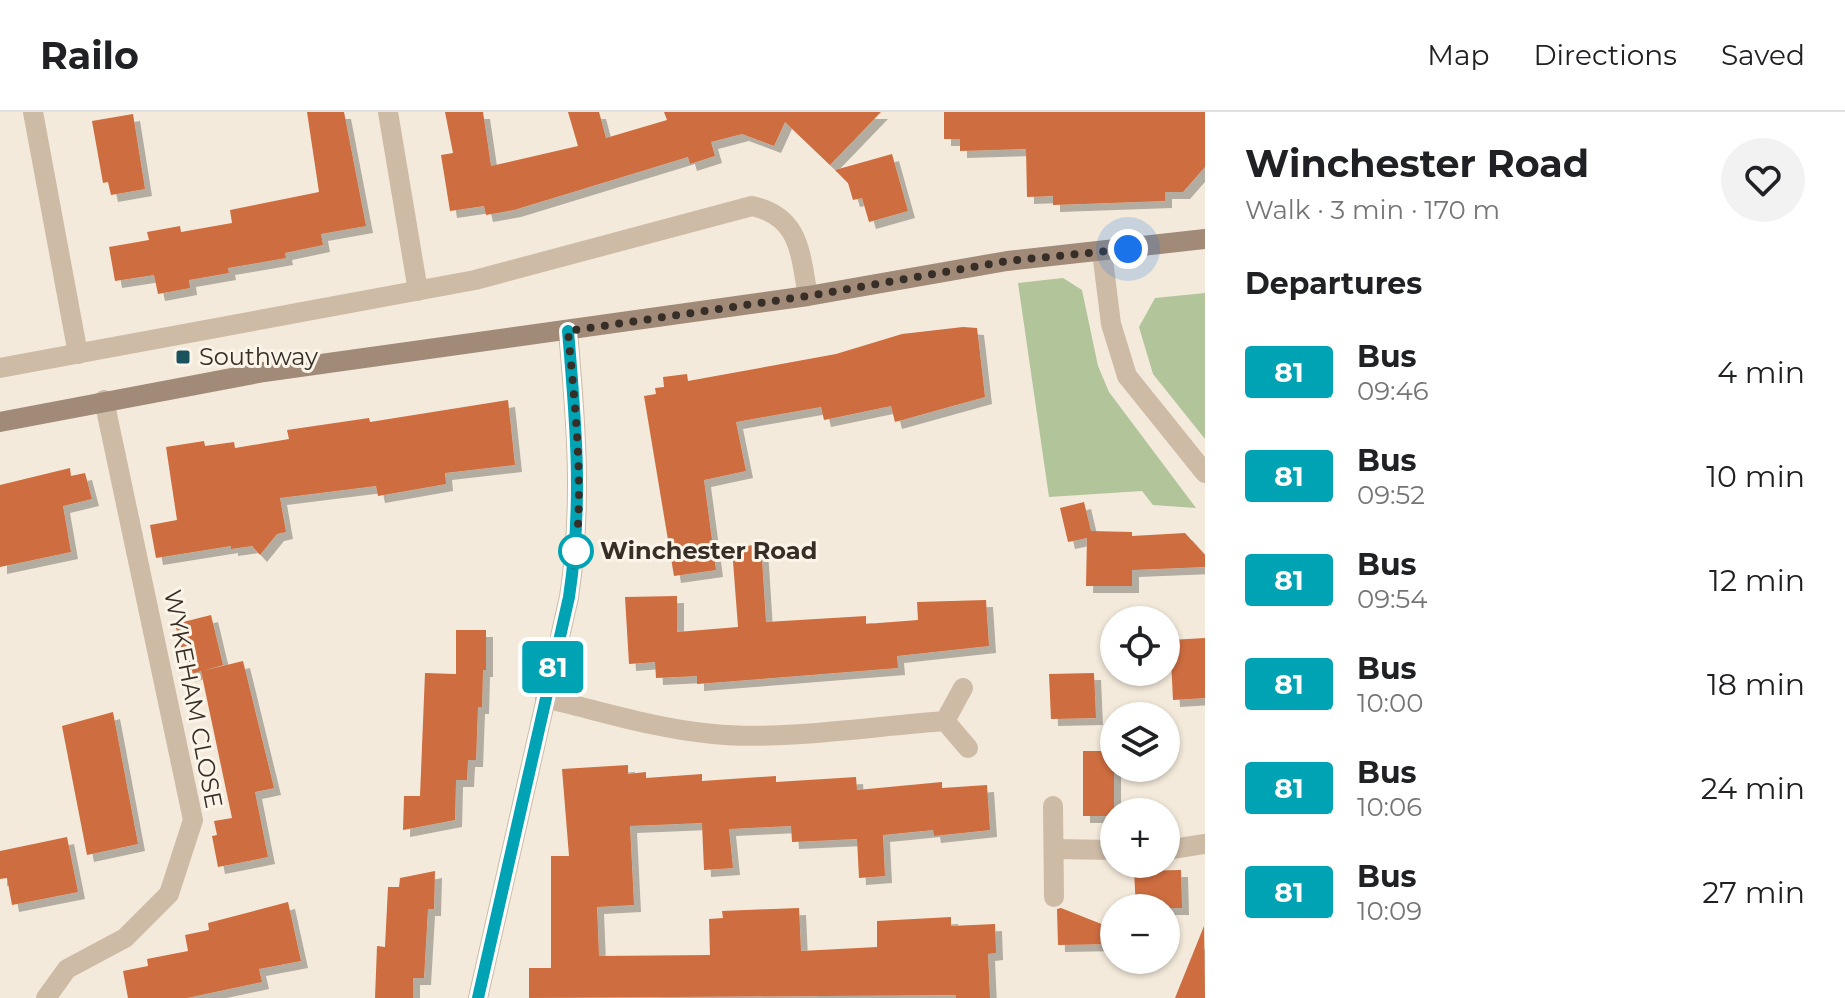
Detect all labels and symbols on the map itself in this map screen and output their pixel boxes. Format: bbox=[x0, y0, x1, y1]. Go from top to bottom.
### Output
your location bbox=[1108, 229, 1148, 269]
place label: Southway bbox=[199, 342, 318, 371]
marker: Southway bbox=[174, 348, 192, 366]
marker: Winchester Road bbox=[559, 534, 593, 568]
place label: Winchester Road bbox=[600, 536, 817, 565]
street label: WYKEHAM CLOSE bbox=[158, 587, 229, 811]
line badge: 81 bbox=[517, 641, 589, 693]

